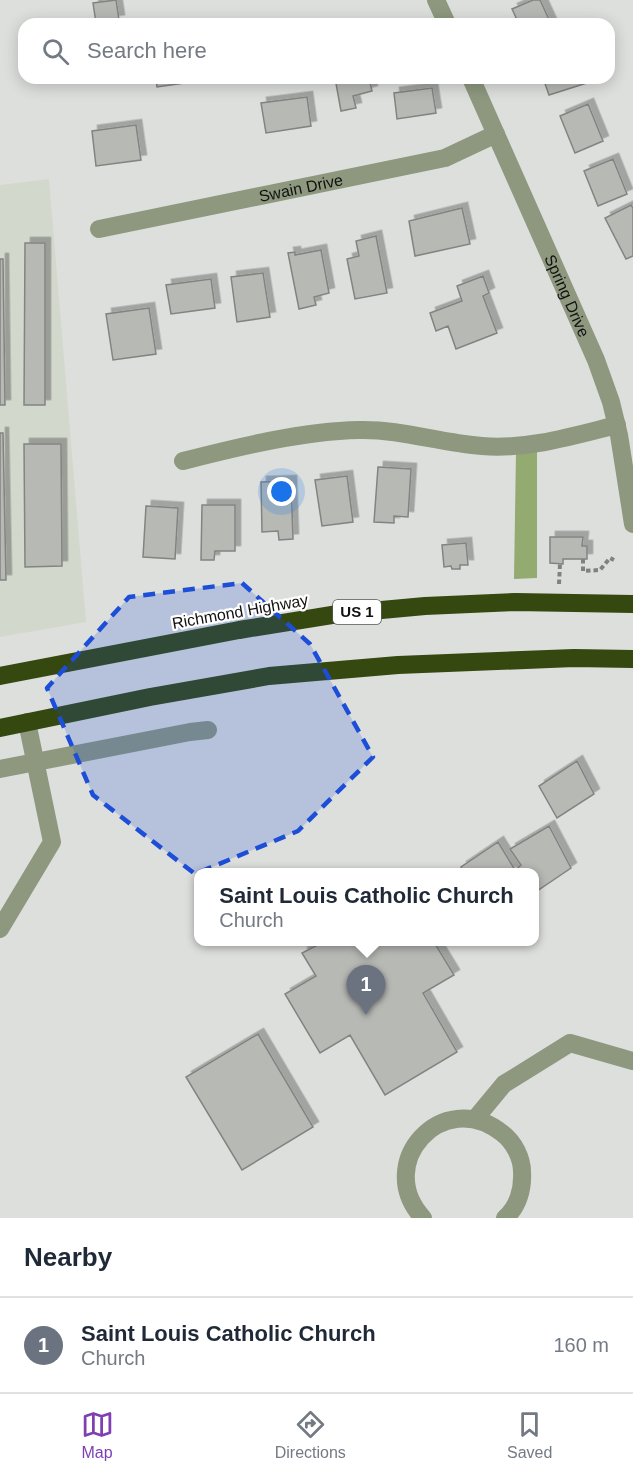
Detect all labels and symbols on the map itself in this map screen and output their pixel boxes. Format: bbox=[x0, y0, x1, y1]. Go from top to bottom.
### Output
street label: Swain Drive bbox=[257, 171, 345, 205]
street label: Spring Drive bbox=[541, 252, 593, 340]
your location bbox=[267, 477, 296, 506]
street label: Richmond Highway bbox=[171, 591, 309, 632]
road number: US 1 bbox=[333, 600, 381, 624]
pin: 1 bbox=[346, 966, 386, 1015]

